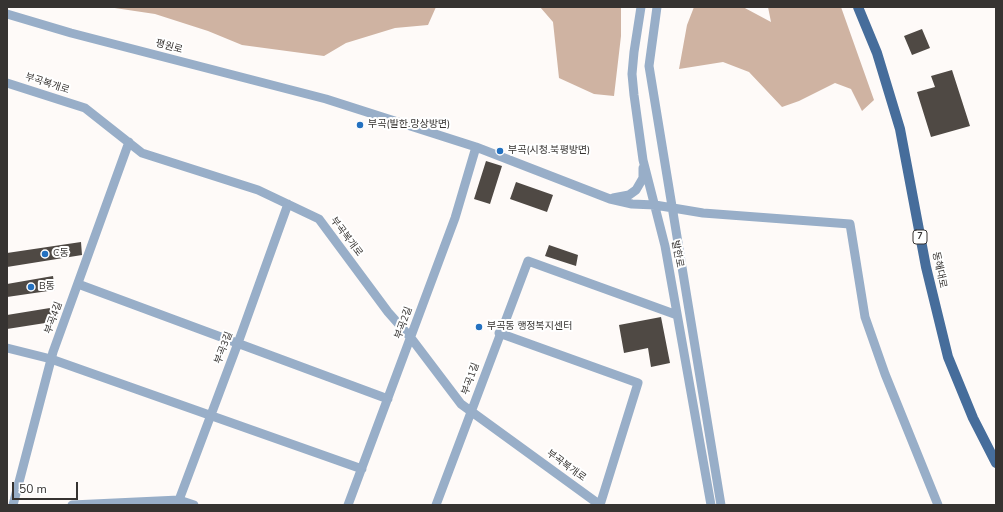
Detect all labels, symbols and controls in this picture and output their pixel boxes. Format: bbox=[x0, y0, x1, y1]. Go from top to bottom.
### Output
street label: 평원로 bbox=[154, 38, 184, 56]
street label: 부곡복개로 bbox=[23, 71, 71, 97]
place label: 부곡(발한.망상방면) bbox=[368, 119, 450, 131]
marker: 부곡(발한.망상방면) bbox=[355, 120, 365, 130]
place label: 부곡(시청.북평방면) bbox=[508, 145, 590, 157]
marker: 부곡(시청.북평방면) bbox=[495, 146, 505, 156]
street label: 부곡복개로 bbox=[327, 215, 365, 259]
road number: 7 bbox=[913, 230, 927, 244]
street label: 발한로 bbox=[668, 239, 686, 269]
place label: C동 bbox=[53, 248, 69, 260]
marker: C동 bbox=[40, 249, 50, 259]
street label: 동해대로 bbox=[929, 251, 949, 289]
place label: B동 bbox=[39, 281, 55, 293]
marker: B동 bbox=[26, 282, 36, 292]
street label: 부곡4길 bbox=[43, 300, 65, 336]
street label: 부곡2길 bbox=[393, 305, 415, 341]
place label: 부곡동 행정복지센터 bbox=[487, 321, 572, 333]
marker: 부곡동 행정복지센터 bbox=[474, 322, 484, 332]
street label: 부곡3길 bbox=[212, 330, 236, 366]
street label: 부곡1길 bbox=[460, 361, 482, 397]
street label: 부곡복개로 bbox=[544, 448, 588, 484]
scale bar bbox=[14, 474, 80, 500]
text: 50 m bbox=[19, 481, 47, 497]

